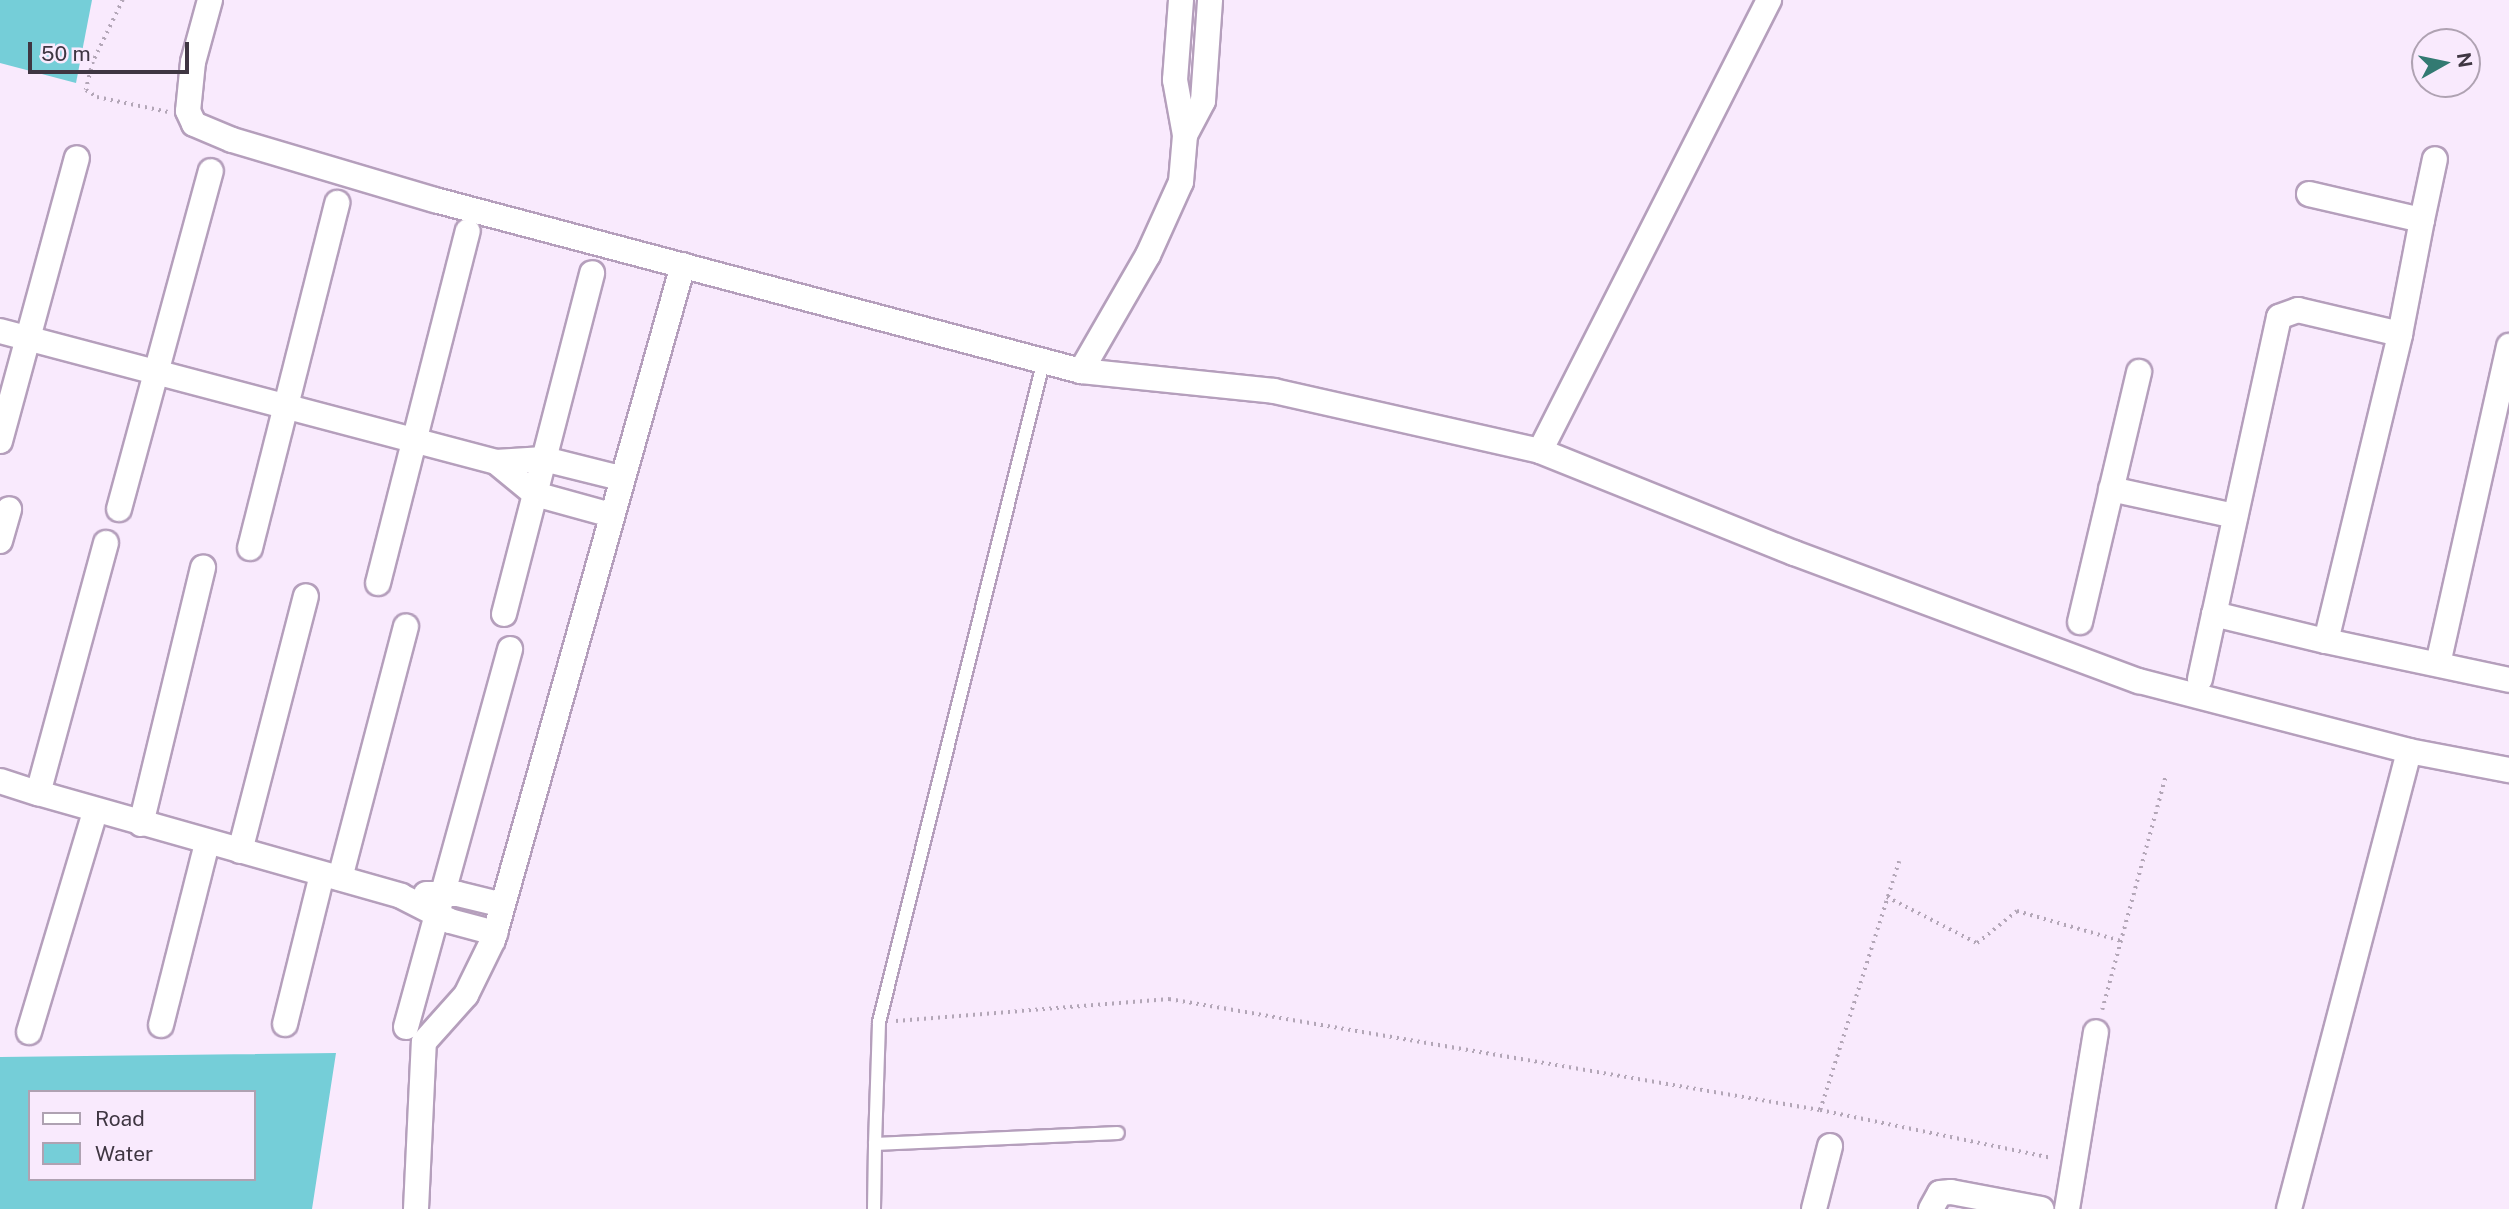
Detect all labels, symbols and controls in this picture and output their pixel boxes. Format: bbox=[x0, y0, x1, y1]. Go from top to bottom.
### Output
scale bar bbox=[32, 28, 192, 72]
north arrow bbox=[2411, 28, 2481, 98]
text: 50 m bbox=[41, 41, 91, 66]
text: N bbox=[2453, 51, 2477, 69]
legend bbox=[28, 1090, 256, 1181]
text: Road bbox=[95, 1106, 145, 1131]
text: Water bbox=[95, 1141, 153, 1166]

